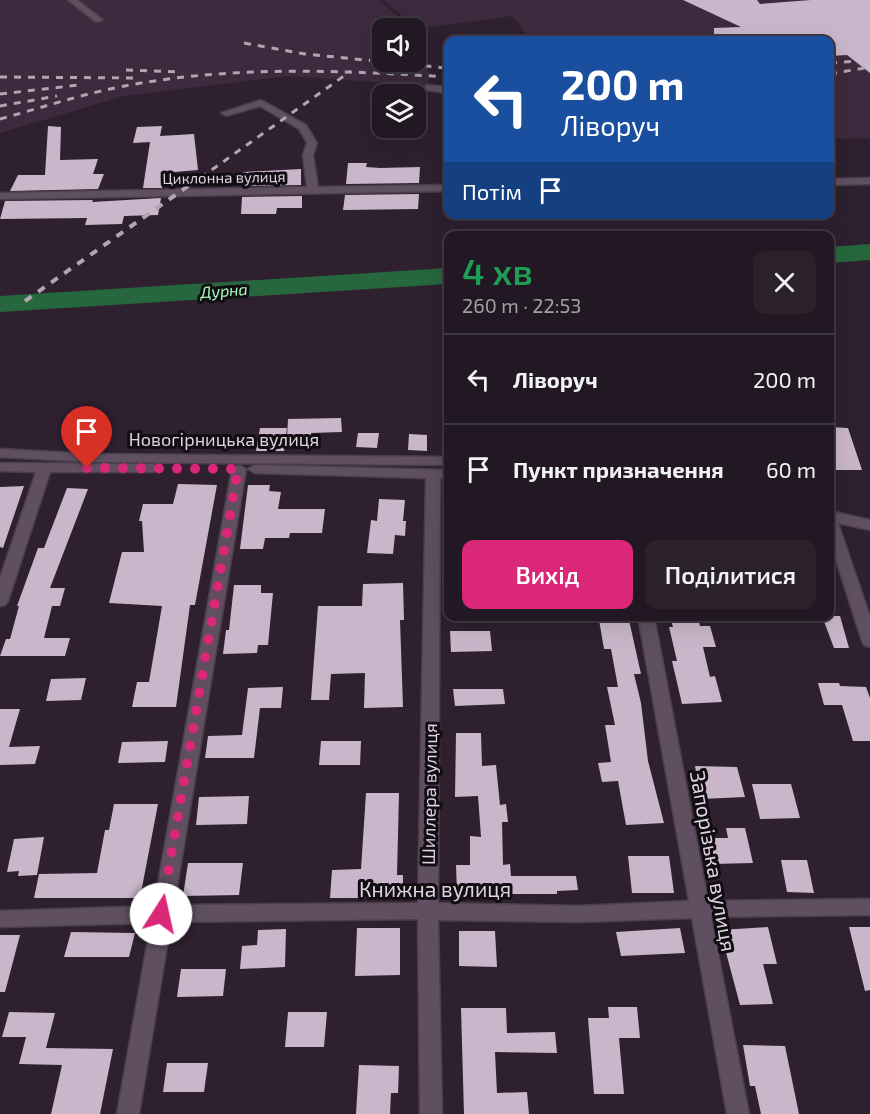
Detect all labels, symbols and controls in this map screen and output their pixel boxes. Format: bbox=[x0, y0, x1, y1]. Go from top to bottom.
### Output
map controls bbox=[372, 18, 426, 138]
button: sound bbox=[372, 18, 426, 72]
text: 200 m bbox=[561, 58, 684, 108]
icon: left bbox=[462, 60, 540, 138]
button: layers bbox=[372, 84, 426, 138]
text: Ліворуч bbox=[561, 109, 660, 141]
street label: Циклонна вулиця bbox=[162, 167, 286, 188]
icon: arrive bbox=[534, 174, 567, 207]
text: Потім bbox=[462, 178, 522, 204]
text: 4 хв bbox=[462, 249, 533, 292]
button: close bbox=[753, 251, 816, 314]
water label: Дурна bbox=[199, 279, 248, 301]
text: 260 m · 22:53 bbox=[462, 293, 581, 317]
icon: left bbox=[462, 363, 495, 396]
text: Ліворуч bbox=[513, 366, 598, 392]
text: 200 m bbox=[753, 366, 816, 392]
pin bbox=[61, 406, 112, 468]
icon: arrive bbox=[70, 415, 103, 448]
street label: Новогірницька вулиця bbox=[129, 428, 319, 450]
icon: arrive bbox=[462, 453, 495, 486]
text: Пункт призначення bbox=[513, 456, 724, 482]
text: 60 m bbox=[766, 456, 816, 482]
button: Вихід bbox=[462, 540, 633, 609]
button: Поділитися bbox=[645, 540, 816, 609]
street label: Шиллера вулиця bbox=[417, 723, 441, 865]
street label: Запорізька вулиця bbox=[685, 768, 742, 954]
street label: Книжна вулиця bbox=[359, 876, 511, 902]
position arrow bbox=[129, 882, 193, 946]

